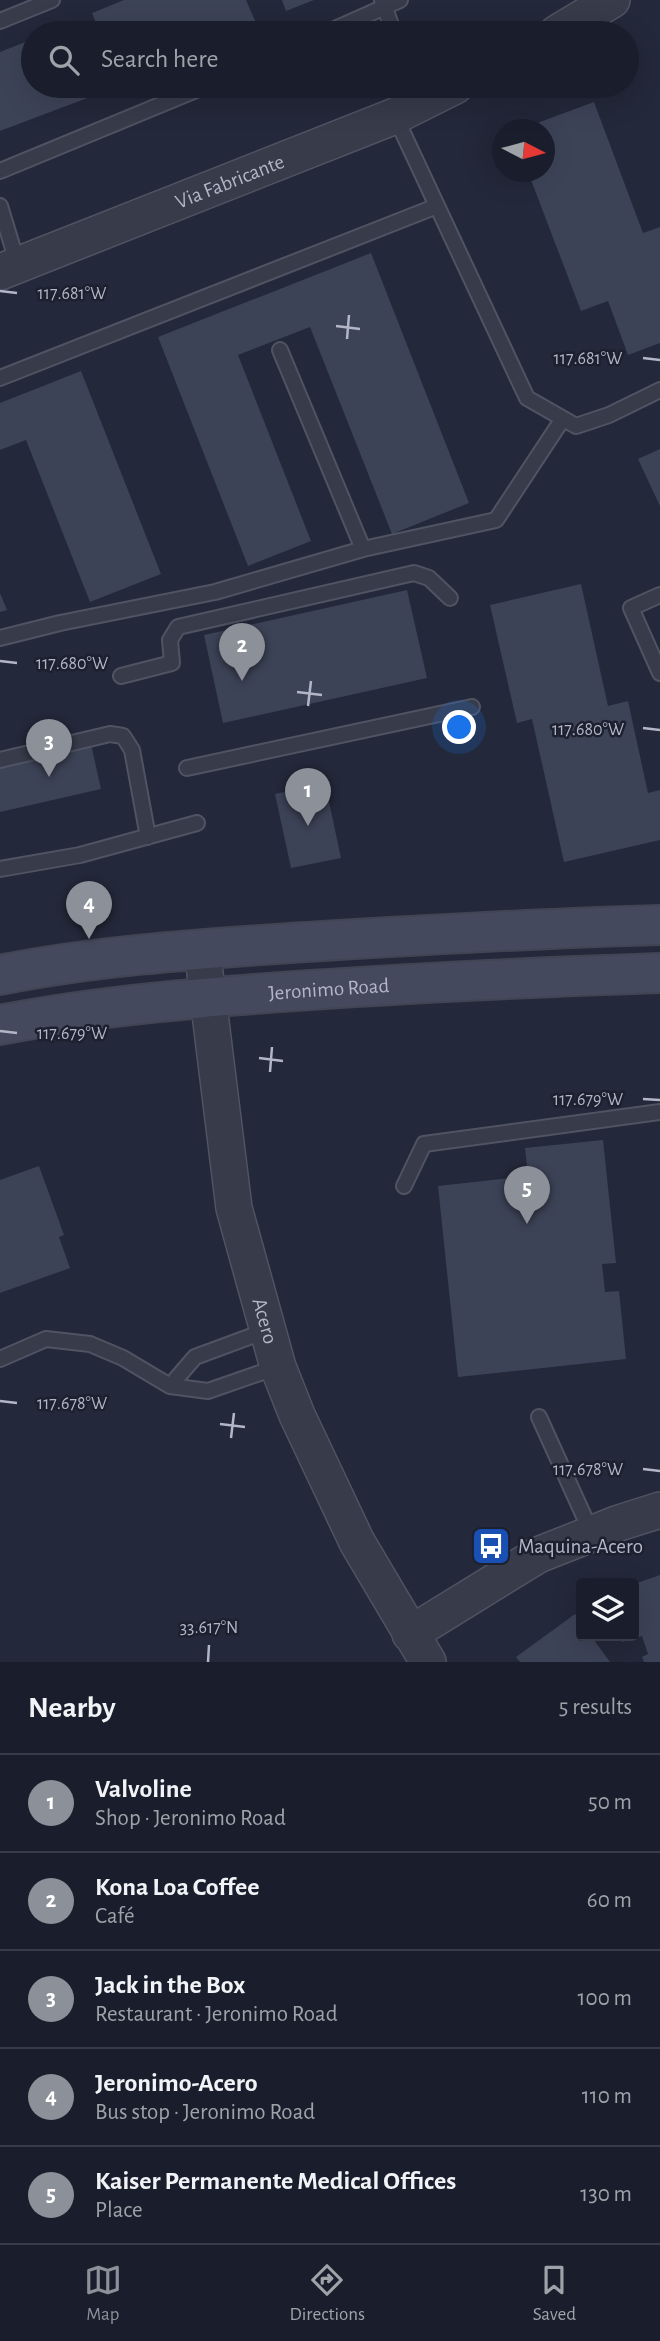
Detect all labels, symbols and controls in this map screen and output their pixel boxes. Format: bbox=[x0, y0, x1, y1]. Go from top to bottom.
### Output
search box bbox=[21, 21, 639, 98]
icon: search bbox=[45, 41, 83, 79]
text: Search here bbox=[101, 46, 219, 72]
north arrow bbox=[492, 119, 555, 182]
street label: Via Fabricante bbox=[173, 151, 287, 213]
text: 117.681°W bbox=[38, 285, 106, 303]
text: 117.681°W bbox=[554, 350, 622, 368]
pin: 2 bbox=[219, 623, 265, 681]
text: 117.680°W bbox=[36, 655, 108, 673]
your location bbox=[442, 710, 476, 744]
pin: 3 bbox=[26, 719, 72, 777]
text: 117.680°W bbox=[552, 721, 624, 739]
pin: 1 bbox=[285, 768, 331, 826]
pin: 4 bbox=[66, 881, 112, 939]
street label: Jeronimo Road bbox=[268, 975, 390, 1004]
text: 117.679°W bbox=[37, 1025, 107, 1043]
text: 117.679°W bbox=[553, 1091, 623, 1109]
pin: 5 bbox=[504, 1166, 550, 1224]
street label: Acero bbox=[248, 1296, 281, 1346]
text: 117.678°W bbox=[37, 1395, 107, 1413]
text: 117.678°W bbox=[553, 1461, 623, 1479]
bus stop icon: Maquina-Acero bbox=[470, 1525, 512, 1567]
place label: Maquina-Acero bbox=[518, 1536, 643, 1557]
map controls bbox=[576, 1578, 639, 1641]
button: layers bbox=[576, 1578, 639, 1641]
text: 33.617°N bbox=[180, 1619, 238, 1637]
text: Nearby bbox=[28, 1693, 116, 1723]
text: 5 results bbox=[559, 1696, 632, 1719]
text: Valvoline bbox=[95, 1776, 192, 1802]
text: 1 bbox=[47, 1791, 55, 1814]
text: 50 m bbox=[588, 1791, 632, 1814]
text: Shop · Jeronimo Road bbox=[95, 1807, 286, 1830]
text: Kona Loa Coffee bbox=[95, 1874, 259, 1900]
text: 2 bbox=[46, 1889, 56, 1912]
text: 60 m bbox=[587, 1889, 632, 1912]
text: Café bbox=[95, 1905, 135, 1928]
text: Jack in the Box bbox=[95, 1972, 245, 1998]
text: 3 bbox=[46, 1987, 56, 2010]
text: 100 m bbox=[578, 1987, 632, 2010]
text: Restaurant · Jeronimo Road bbox=[95, 2003, 338, 2026]
text: Jeronimo-Acero bbox=[95, 2070, 258, 2096]
text: 4 bbox=[45, 2085, 57, 2108]
text: 110 m bbox=[582, 2085, 632, 2108]
text: Bus stop · Jeronimo Road bbox=[95, 2101, 315, 2124]
text: Kaiser Permanente Medical Offices bbox=[95, 2168, 456, 2194]
text: 5 bbox=[46, 2183, 56, 2206]
text: 130 m bbox=[580, 2183, 632, 2206]
text: Place bbox=[95, 2199, 143, 2222]
tab: Map bbox=[84, 2261, 122, 2326]
tab: Directions bbox=[289, 2261, 365, 2326]
tab: Saved bbox=[533, 2261, 576, 2326]

